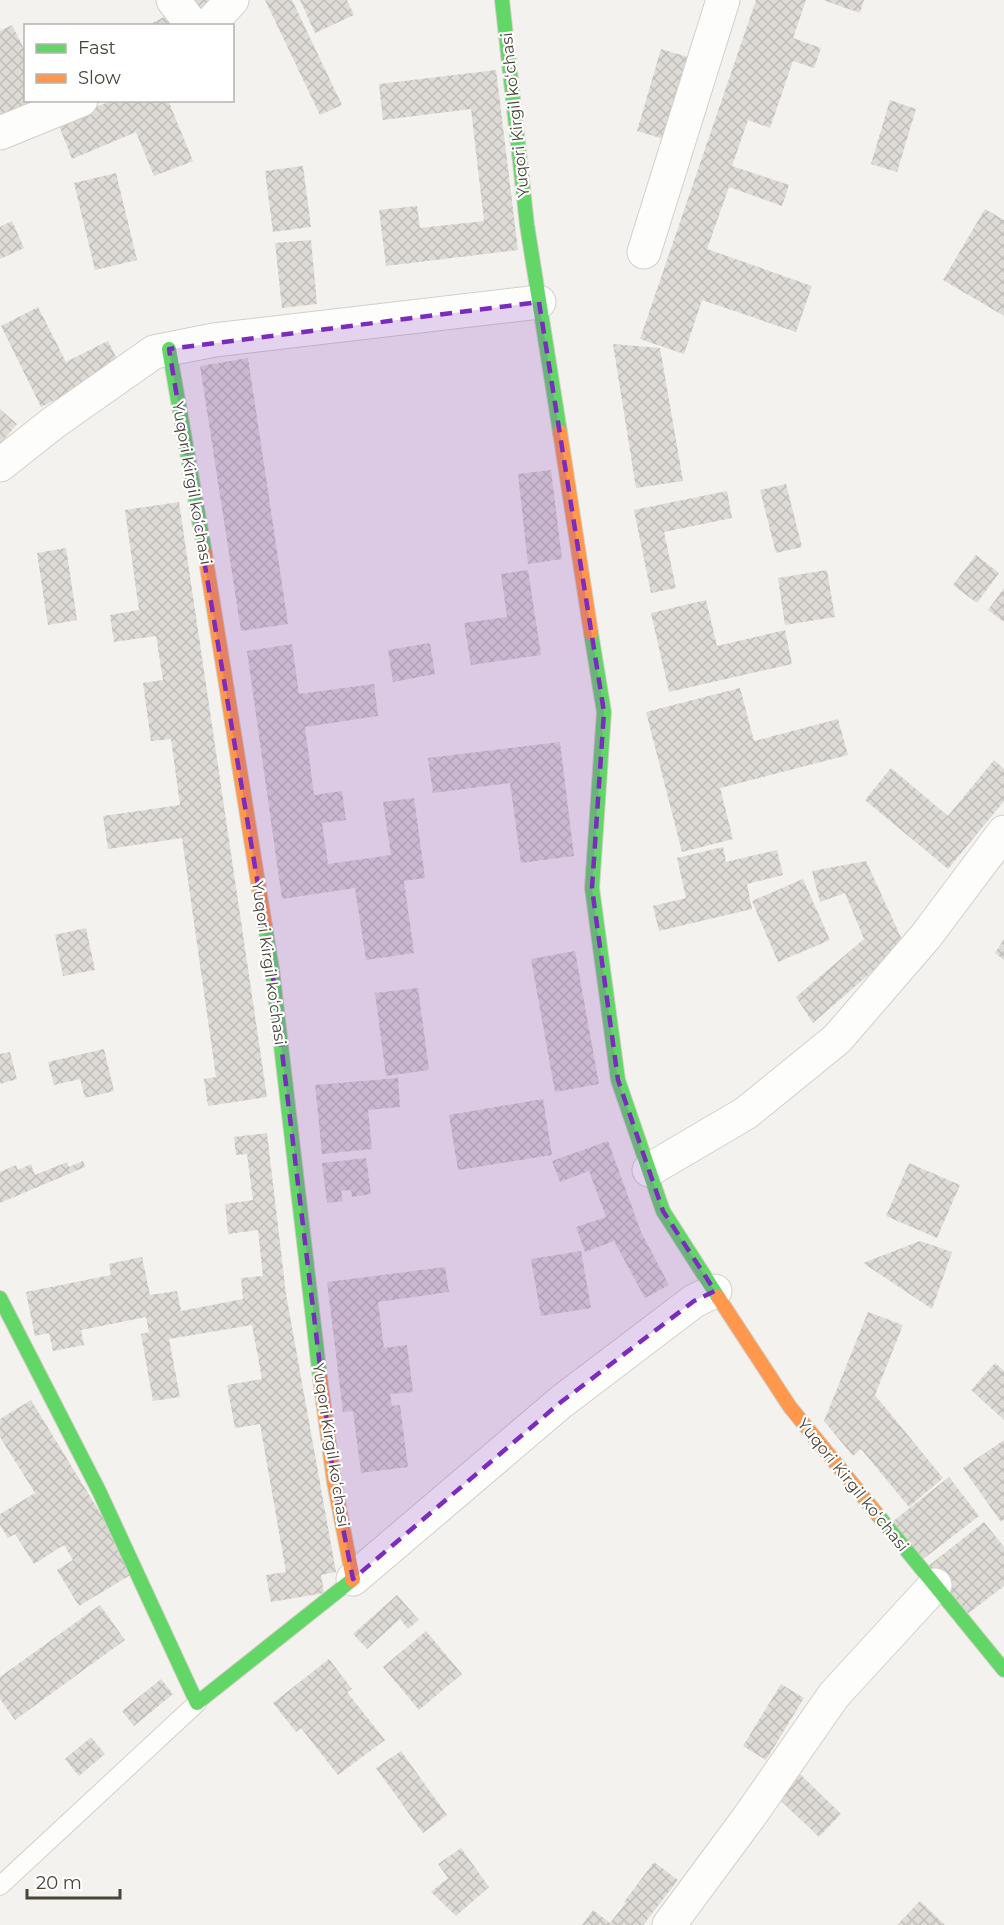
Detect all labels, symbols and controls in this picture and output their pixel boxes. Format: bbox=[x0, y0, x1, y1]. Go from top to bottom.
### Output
legend bbox=[24, 24, 234, 102]
street label: Yuqori Kirgil koʻchasi bbox=[497, 32, 533, 198]
text: Fast bbox=[78, 37, 116, 59]
text: Slow bbox=[78, 67, 121, 89]
street label: Yuqori Kirgil koʻchasi bbox=[168, 400, 216, 566]
street label: Yuqori Kirgil koʻchasi bbox=[248, 880, 290, 1046]
street label: Yuqori Kirgil koʻchasi bbox=[309, 1362, 353, 1528]
street label: Yuqori Kirgil koʻchasi bbox=[793, 1415, 913, 1555]
scale bar bbox=[27, 1862, 120, 1900]
text: 20 m bbox=[36, 1872, 82, 1894]

